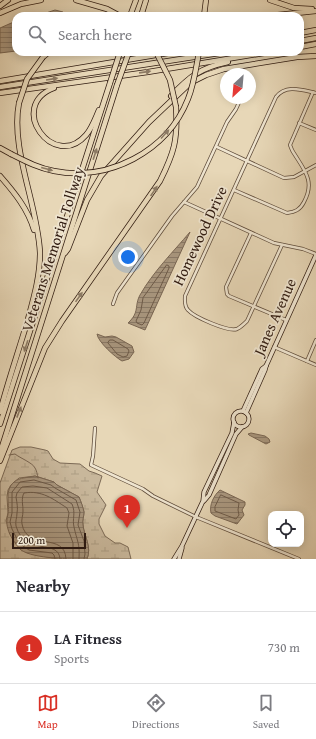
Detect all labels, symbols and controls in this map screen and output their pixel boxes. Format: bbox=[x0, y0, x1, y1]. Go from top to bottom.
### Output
search box bbox=[12, 12, 304, 56]
icon: search bbox=[26, 23, 48, 45]
text: Search here bbox=[58, 24, 132, 45]
north arrow bbox=[220, 68, 256, 104]
one-way arrow bbox=[139, 69, 151, 75]
one-way arrow bbox=[46, 76, 58, 82]
one-way arrow bbox=[161, 129, 170, 139]
one-way arrow bbox=[92, 148, 98, 160]
street label: Veterans Memorial Tollway bbox=[16, 163, 89, 334]
one-way arrow bbox=[41, 166, 53, 172]
street label: Homewood Drive bbox=[167, 183, 232, 289]
one-way arrow bbox=[150, 186, 158, 196]
your location bbox=[118, 247, 138, 267]
street label: Janes Avenue bbox=[247, 275, 301, 361]
one-way arrow bbox=[75, 292, 83, 302]
one-way arrow bbox=[23, 340, 29, 352]
one-way arrow bbox=[17, 405, 23, 417]
pin: 1 bbox=[114, 495, 140, 528]
map controls bbox=[268, 511, 304, 547]
button: locate bbox=[268, 511, 304, 547]
scale bar bbox=[12, 531, 86, 550]
text: 200 m bbox=[18, 532, 45, 548]
text: Nearby bbox=[16, 573, 70, 598]
text: LA Fitness bbox=[54, 628, 122, 649]
text: 1 bbox=[26, 638, 32, 657]
text: 730 m bbox=[268, 638, 300, 657]
text: Sports bbox=[54, 649, 89, 668]
tab: Map bbox=[37, 692, 59, 732]
tab: Directions bbox=[132, 692, 179, 732]
tab: Saved bbox=[253, 692, 279, 732]

